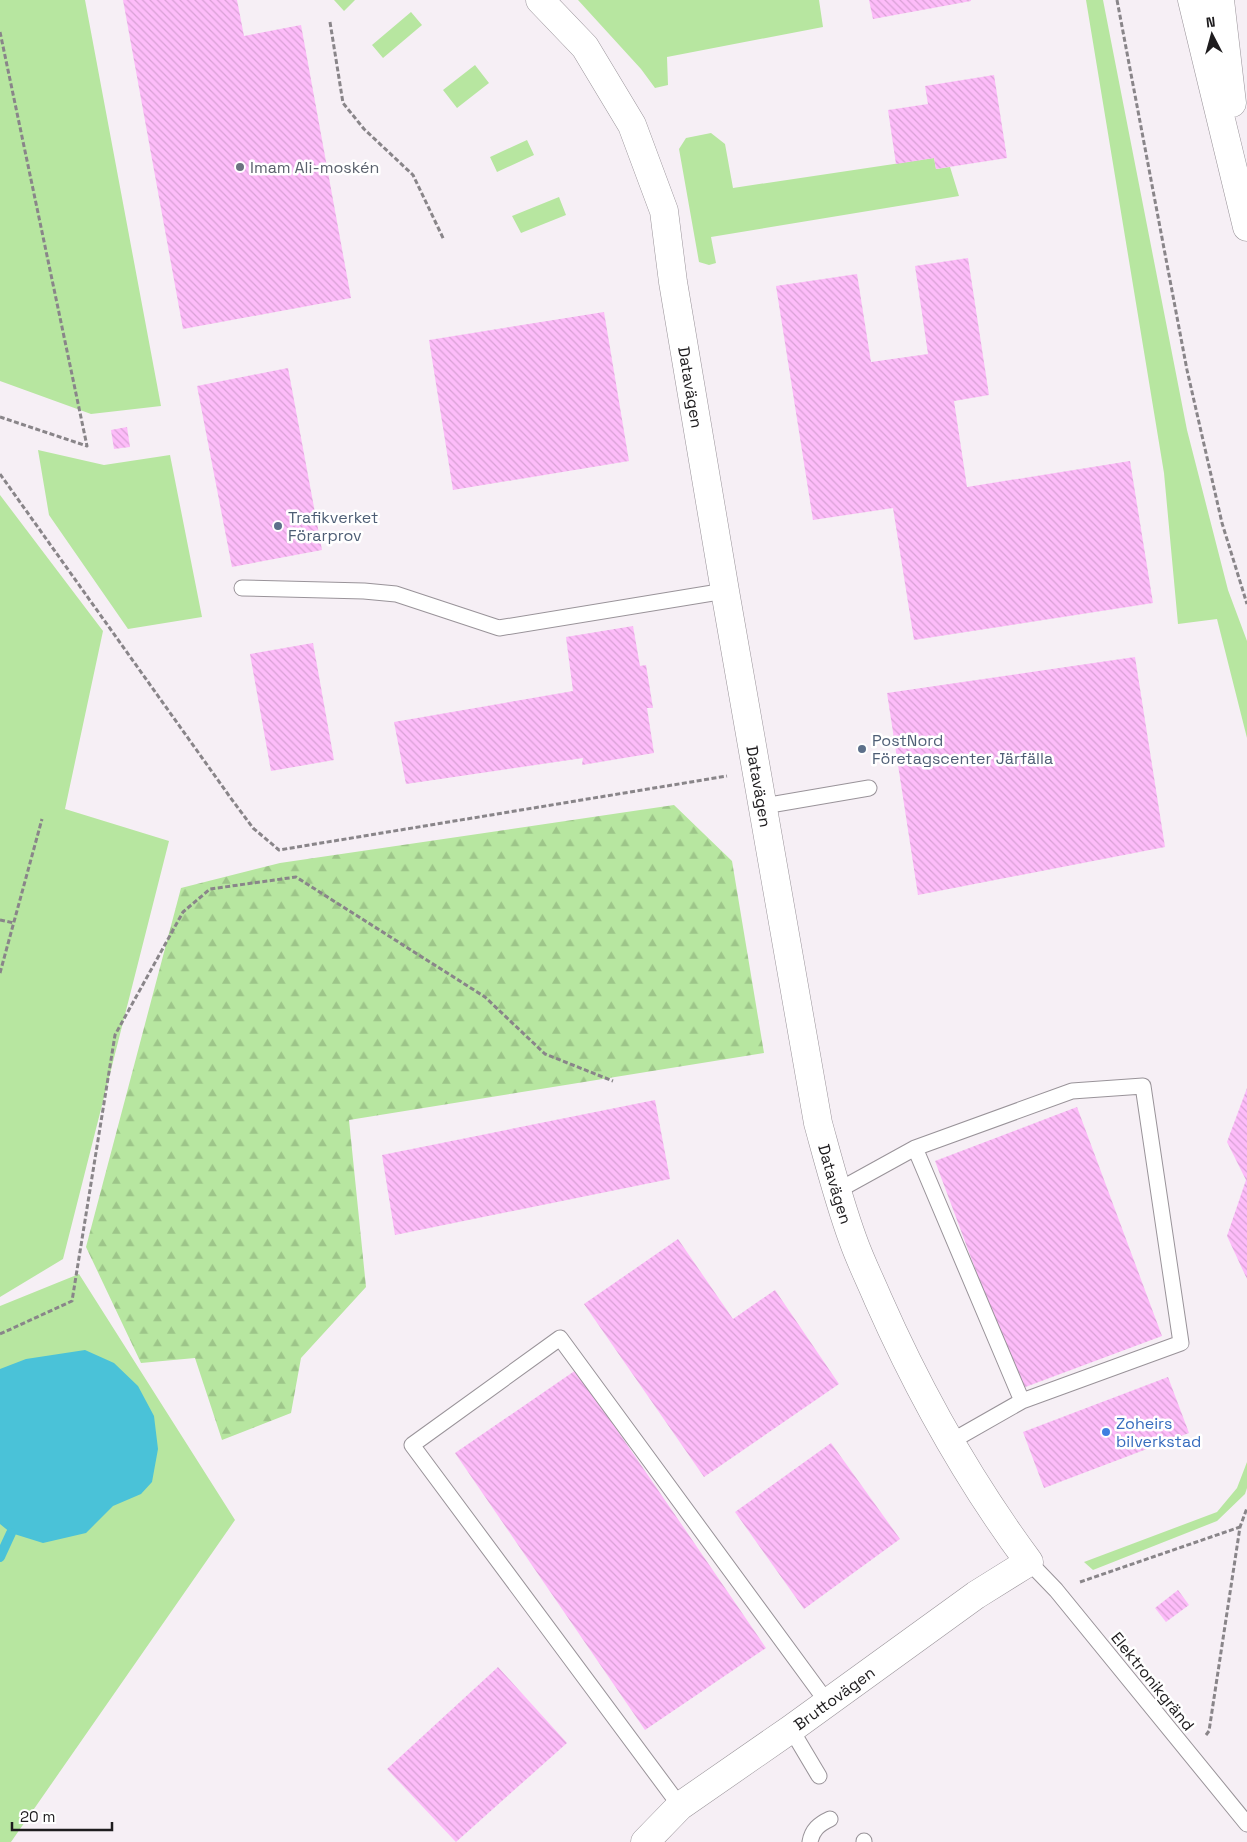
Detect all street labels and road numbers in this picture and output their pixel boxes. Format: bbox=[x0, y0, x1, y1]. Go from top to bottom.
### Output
street label: Datavägen bbox=[673, 345, 707, 430]
street label: Datavägen bbox=[741, 744, 776, 829]
street label: Datavägen bbox=[813, 1142, 857, 1227]
street label: Elektronikgränd bbox=[1106, 1628, 1199, 1735]
street label: Bruttovägen bbox=[790, 1662, 879, 1735]

